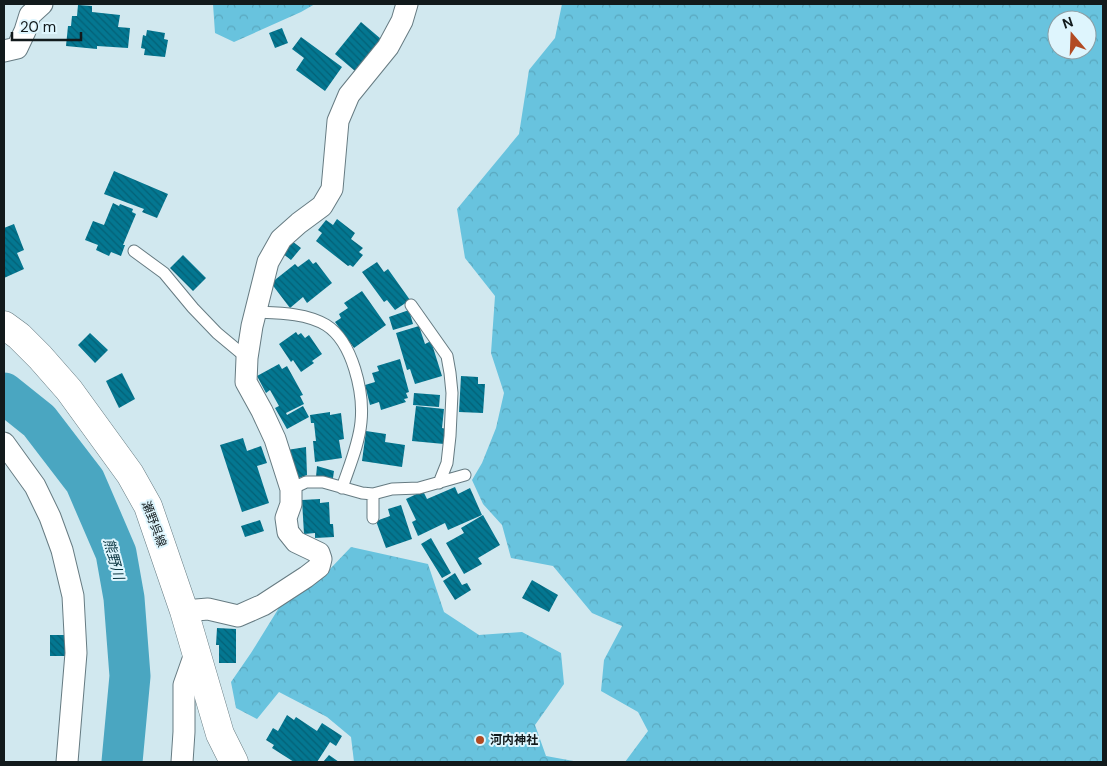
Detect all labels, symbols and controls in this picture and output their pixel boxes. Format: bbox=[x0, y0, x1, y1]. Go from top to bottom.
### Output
scale bar bbox=[12, 10, 81, 42]
north arrow bbox=[1047, 10, 1097, 60]
text: N bbox=[1060, 13, 1076, 33]
text: 20 m bbox=[20, 17, 56, 37]
street label: 瀬野呉線 bbox=[138, 499, 170, 549]
water label: 熊野川 bbox=[100, 536, 129, 584]
place label: 河内神社 bbox=[490, 732, 538, 748]
marker: 河内神社 bbox=[474, 734, 486, 746]

